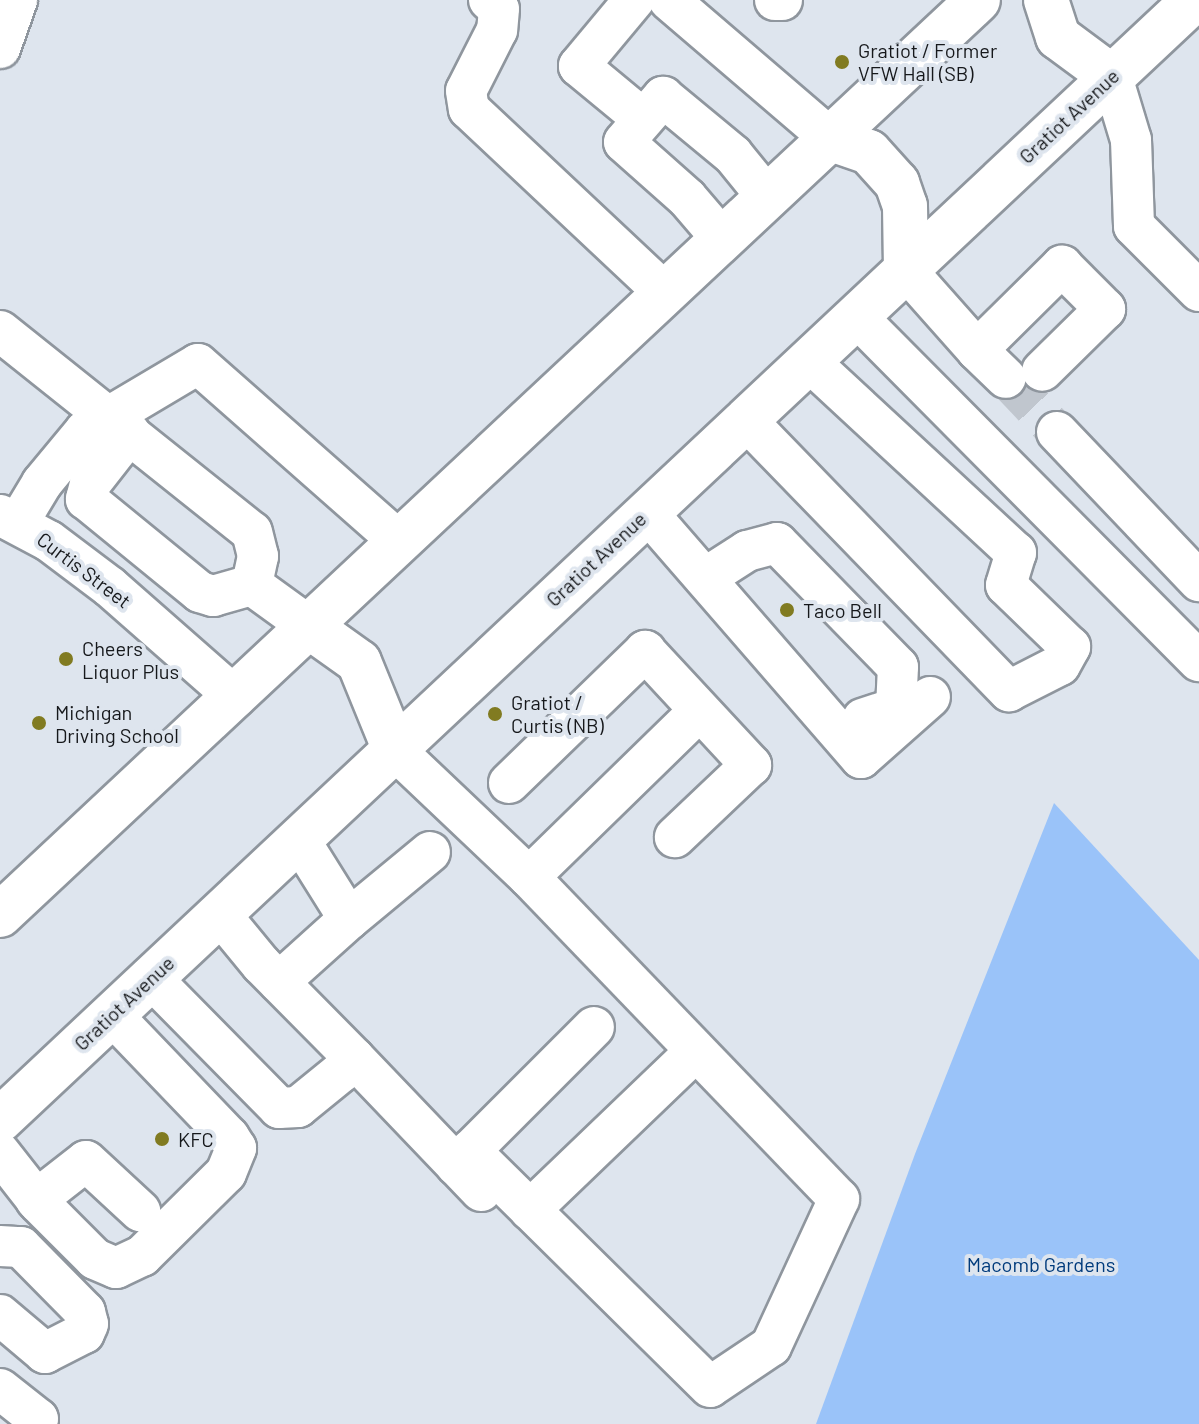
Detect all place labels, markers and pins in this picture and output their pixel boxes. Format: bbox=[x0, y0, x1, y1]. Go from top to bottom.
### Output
place label: Gratiot / Former VFW Hall (SB) bbox=[858, 38, 997, 85]
marker: Gratiot / Former VFW Hall (SB) bbox=[833, 53, 851, 71]
place label: Taco Bell bbox=[803, 598, 882, 622]
marker: Taco Bell bbox=[778, 601, 796, 619]
place label: Cheers Liquor Plus bbox=[82, 636, 179, 683]
marker: Cheers Liquor Plus bbox=[57, 650, 75, 668]
place label: Gratiot / Curtis (NB) bbox=[511, 690, 604, 737]
place label: Michigan Driving School bbox=[55, 700, 179, 747]
marker: Gratiot / Curtis (NB) bbox=[486, 705, 504, 723]
marker: Michigan Driving School bbox=[30, 714, 48, 732]
place label: KFC bbox=[178, 1127, 214, 1151]
marker: KFC bbox=[153, 1130, 171, 1148]

